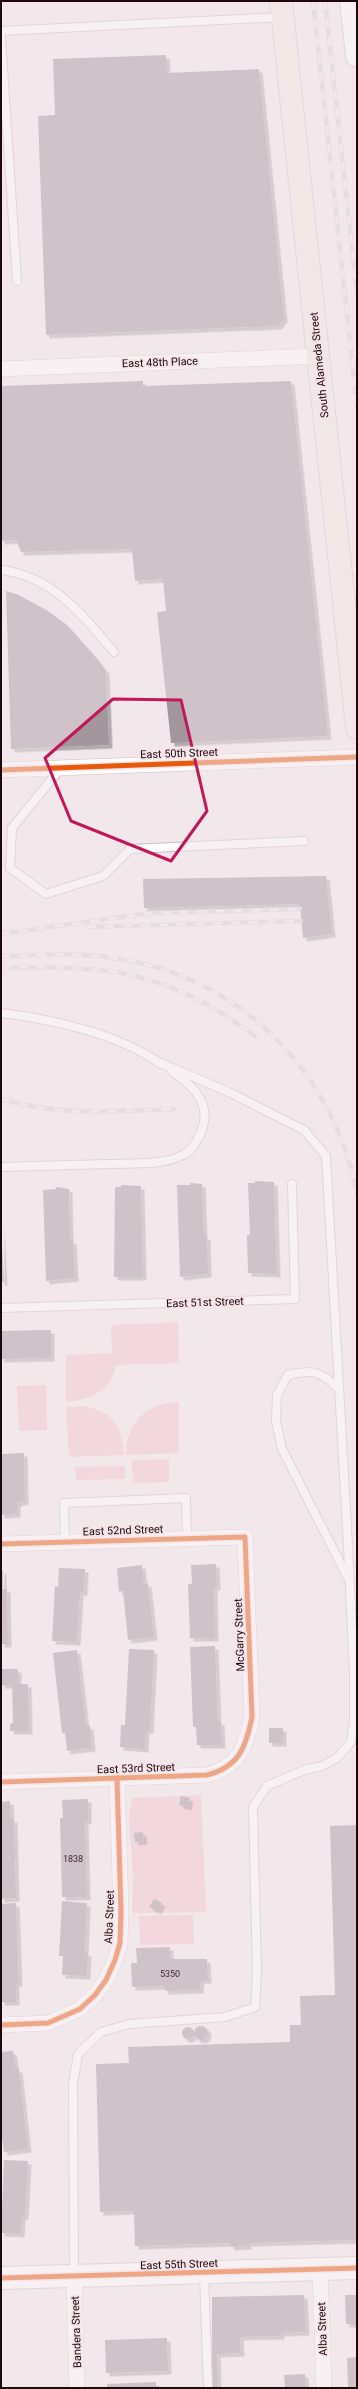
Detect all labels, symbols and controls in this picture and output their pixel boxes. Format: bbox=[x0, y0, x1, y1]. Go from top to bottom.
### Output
street label: South Alameda Street bbox=[307, 311, 332, 419]
street label: East 48th Place bbox=[122, 355, 198, 370]
street label: East 50th Street bbox=[140, 746, 219, 761]
street label: East 51st Street bbox=[166, 1295, 244, 1310]
street label: East 52nd Street bbox=[82, 1523, 164, 1538]
street label: McGarry Street bbox=[232, 1598, 247, 1672]
street label: East 53rd Street bbox=[97, 1761, 176, 1776]
house number: 1838 bbox=[63, 1854, 83, 1864]
street label: Alba Street bbox=[102, 1890, 117, 1944]
house number: 5350 bbox=[160, 1969, 180, 1979]
street label: East 55th Street bbox=[140, 2257, 219, 2272]
street label: Bandera Street bbox=[69, 2295, 84, 2368]
street label: Alba Street bbox=[315, 2301, 330, 2356]

